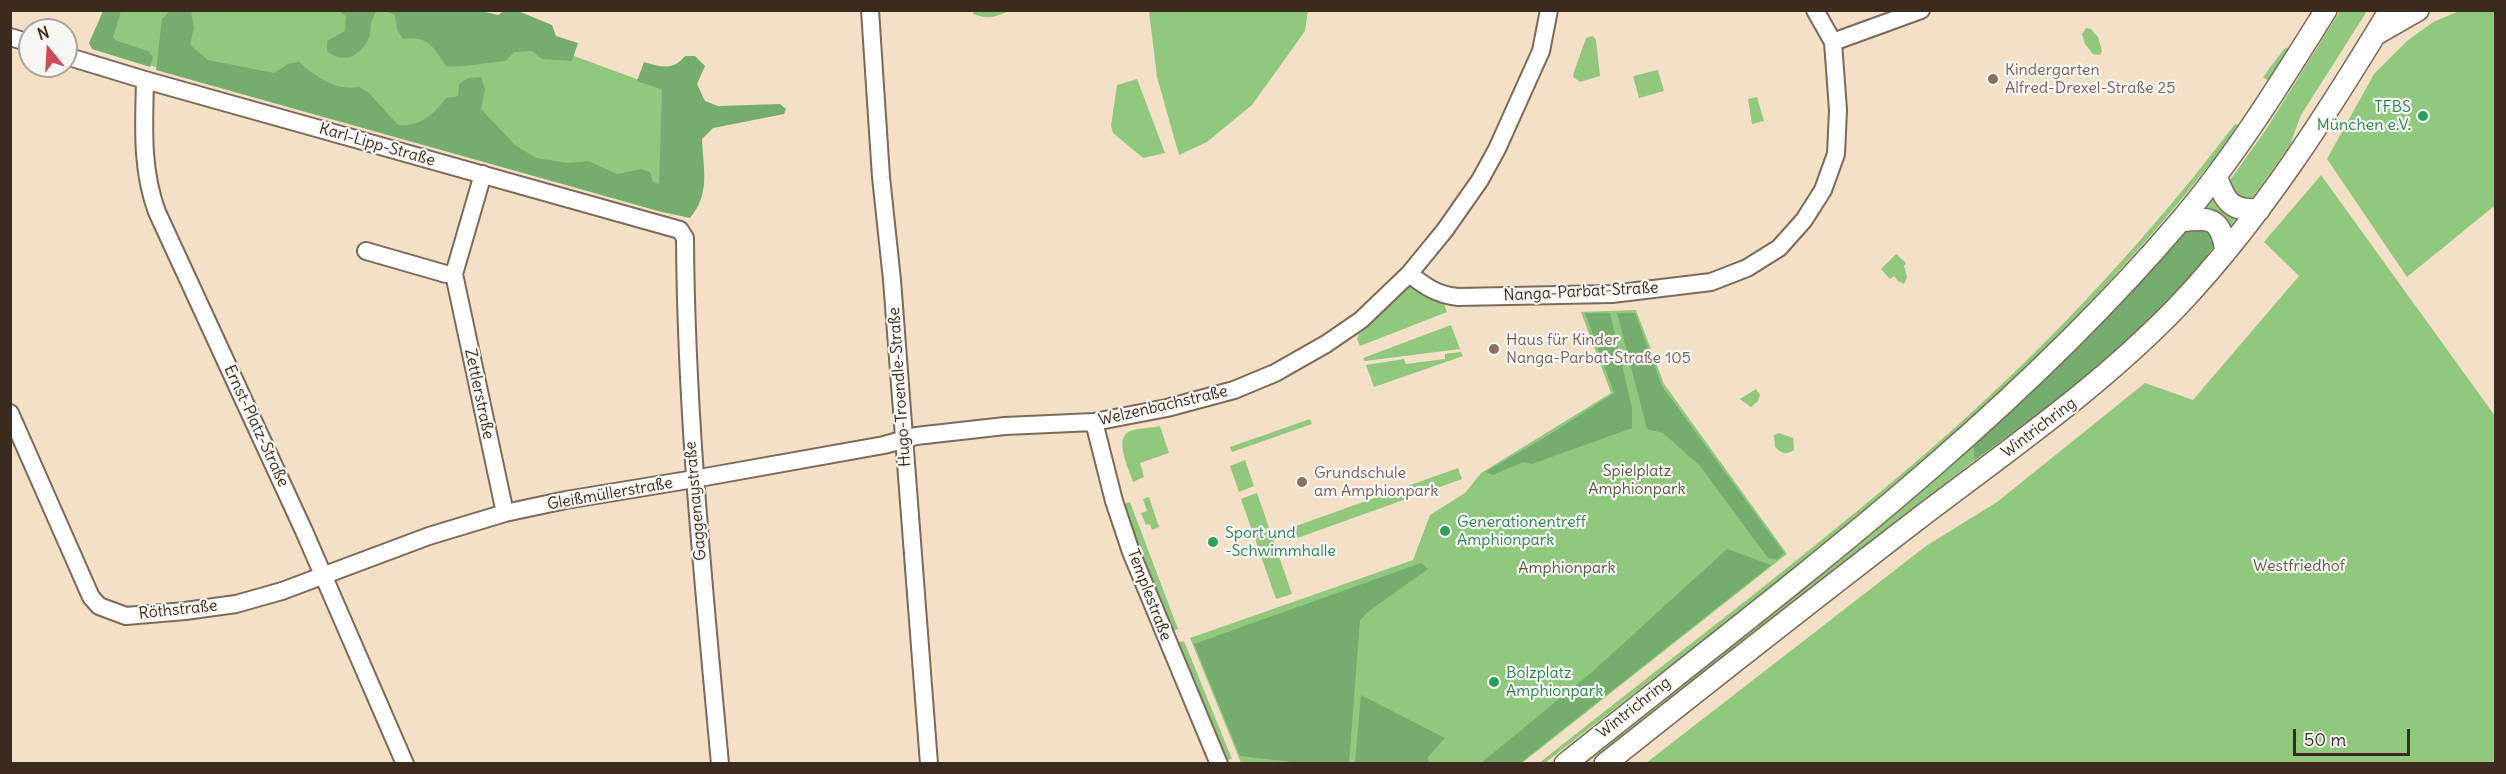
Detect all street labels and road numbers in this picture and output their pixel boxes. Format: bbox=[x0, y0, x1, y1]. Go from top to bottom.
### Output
street label: Karl-Lipp-Straße bbox=[317, 119, 437, 171]
street label: Nanga-Parbat-Straße bbox=[1503, 278, 1659, 306]
street label: Hugo-Troendle-Straße bbox=[885, 306, 915, 468]
street label: Zettlerstraße bbox=[460, 347, 498, 441]
street label: Ernst-Platz-Straße bbox=[219, 362, 293, 490]
street label: Welzenbachstraße bbox=[1096, 382, 1230, 430]
street label: Wintrichring bbox=[1998, 394, 2080, 462]
street label: Gaggenaystraße bbox=[681, 440, 711, 562]
street label: Gleißmüllerstraße bbox=[546, 474, 674, 514]
street label: Templestraße bbox=[1123, 546, 1175, 644]
street label: Röthstraße bbox=[138, 596, 218, 624]
street label: Wintrichring bbox=[1593, 673, 1675, 743]

